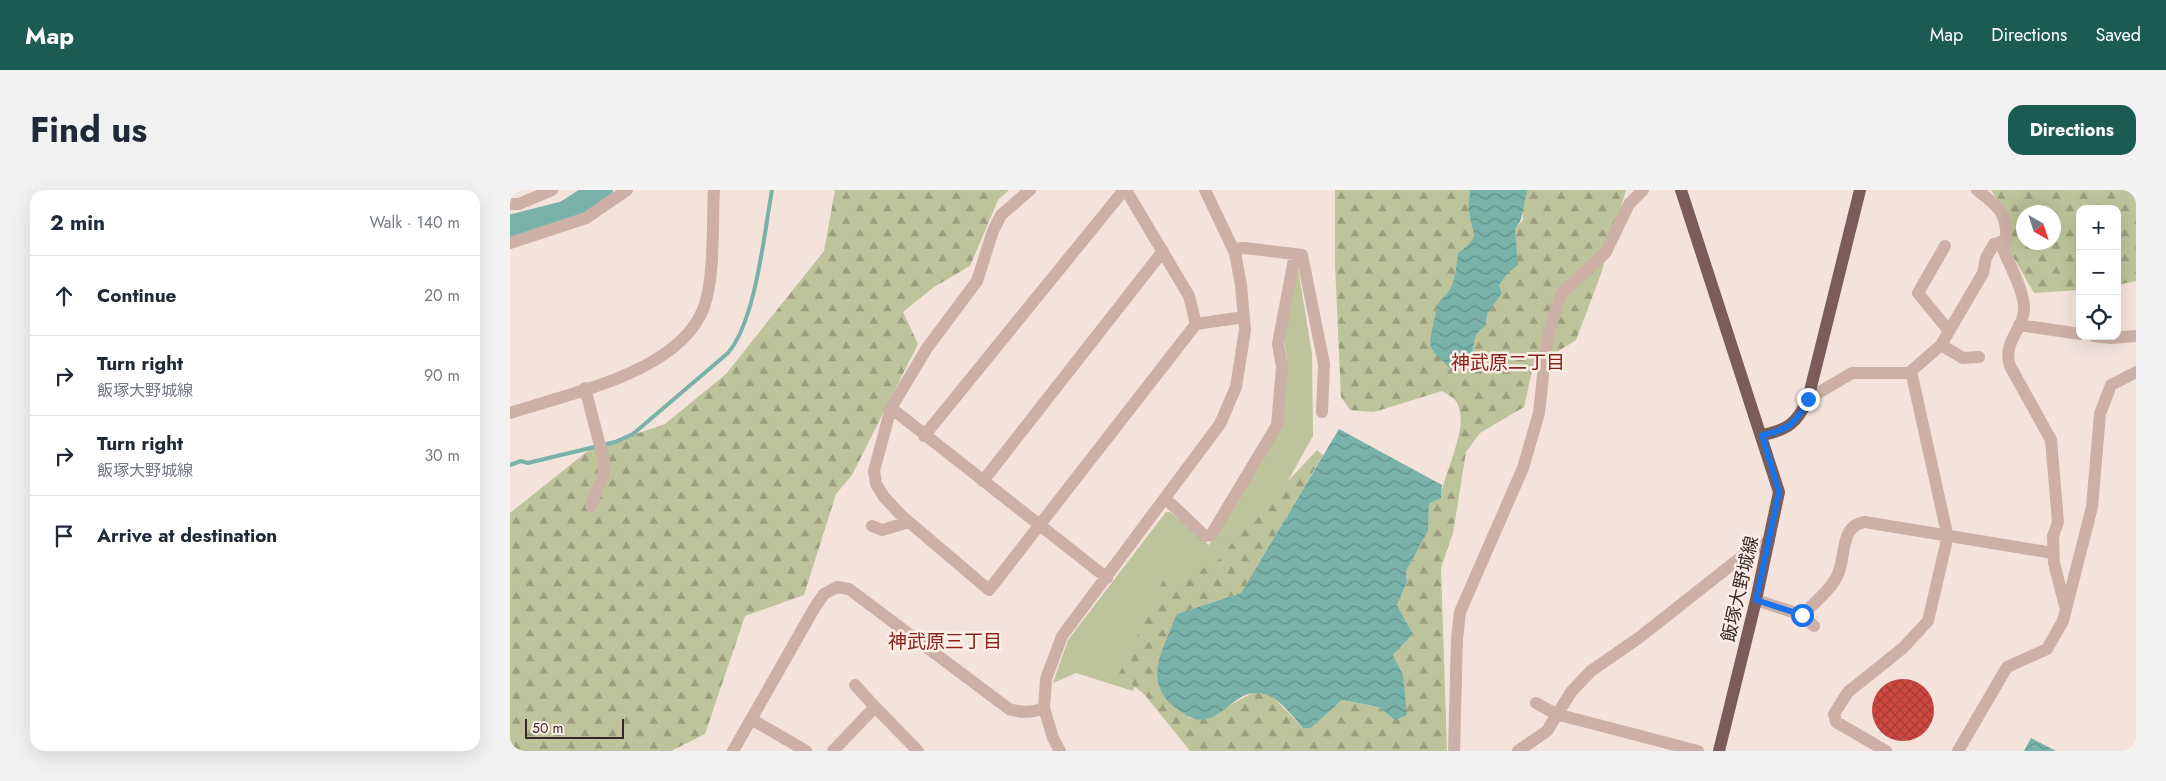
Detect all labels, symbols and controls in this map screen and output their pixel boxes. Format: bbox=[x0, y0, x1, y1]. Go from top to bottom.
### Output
text: Map bbox=[25, 18, 74, 53]
text: Map bbox=[1930, 22, 1963, 48]
text: Directions bbox=[1991, 22, 2067, 48]
text: Saved bbox=[2095, 22, 2141, 48]
text: Find us bbox=[30, 105, 147, 155]
button: Directions bbox=[2008, 105, 2136, 155]
north arrow bbox=[2016, 205, 2061, 250]
map controls bbox=[2076, 205, 2121, 340]
button: + bbox=[2076, 205, 2121, 250]
text: 2 min bbox=[50, 208, 105, 238]
text: Walk · 140 m bbox=[370, 211, 460, 234]
button: − bbox=[2076, 250, 2121, 295]
icon: ahead bbox=[50, 282, 78, 310]
text: Continue bbox=[97, 282, 176, 309]
text: 20 m bbox=[424, 284, 460, 307]
button: locate bbox=[2076, 295, 2121, 340]
district label: 神武原二丁目 bbox=[1451, 349, 1565, 376]
text: Turn right bbox=[97, 350, 183, 377]
icon: right bbox=[50, 362, 78, 390]
text: 90 m bbox=[424, 364, 460, 387]
text: 飯塚大野城線 bbox=[97, 379, 193, 402]
route end bbox=[1797, 388, 1820, 411]
text: Turn right bbox=[97, 430, 183, 457]
icon: right bbox=[50, 442, 78, 470]
text: 30 m bbox=[424, 444, 460, 467]
text: 飯塚大野城線 bbox=[97, 459, 193, 482]
icon: arrive bbox=[50, 522, 78, 550]
text: Arrive at destination bbox=[97, 522, 277, 549]
street label: 飯塚大野城線 bbox=[1715, 533, 1765, 645]
route start bbox=[1791, 604, 1814, 627]
district label: 神武原三丁目 bbox=[888, 628, 1002, 655]
scale bar bbox=[525, 716, 624, 739]
text: 50 m bbox=[532, 718, 563, 738]

